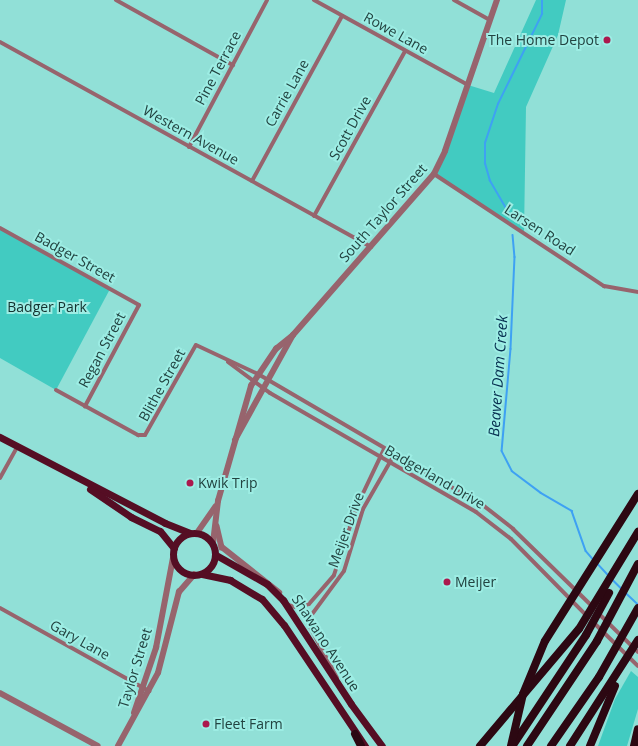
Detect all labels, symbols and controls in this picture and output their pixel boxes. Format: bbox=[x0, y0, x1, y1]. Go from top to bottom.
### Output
street label: Rowe Lane bbox=[361, 8, 431, 58]
street label: Pine Terrace bbox=[191, 28, 245, 108]
place label: The Home Depot bbox=[488, 32, 599, 48]
marker: The Home Depot bbox=[602, 35, 612, 45]
street label: Carrie Lane bbox=[262, 56, 312, 130]
street label: Scott Drive bbox=[326, 93, 374, 163]
street label: Western Avenue bbox=[140, 102, 242, 168]
street label: South Taylor Street bbox=[336, 160, 430, 266]
street label: Larsen Road bbox=[501, 201, 579, 259]
street label: Badger Street bbox=[32, 228, 118, 286]
park label: Badger Park bbox=[7, 299, 87, 315]
street label: Regan Street bbox=[75, 309, 129, 391]
water label: Beaver Dam Creek bbox=[485, 315, 511, 437]
street label: Blithe Street bbox=[135, 346, 189, 424]
street label: Badgerland Drive bbox=[382, 441, 488, 513]
place label: Kwik Trip bbox=[198, 475, 257, 491]
marker: Kwik Trip bbox=[185, 478, 195, 488]
street label: Meijer Drive bbox=[325, 490, 367, 570]
place label: Meijer bbox=[455, 574, 496, 590]
marker: Meijer bbox=[442, 577, 452, 587]
street label: Shawano Avenue bbox=[288, 591, 364, 695]
street label: Gary Lane bbox=[47, 617, 113, 663]
street label: Taylor Street bbox=[115, 626, 155, 710]
place label: Fleet Farm bbox=[214, 716, 283, 732]
marker: Fleet Farm bbox=[201, 719, 211, 729]

